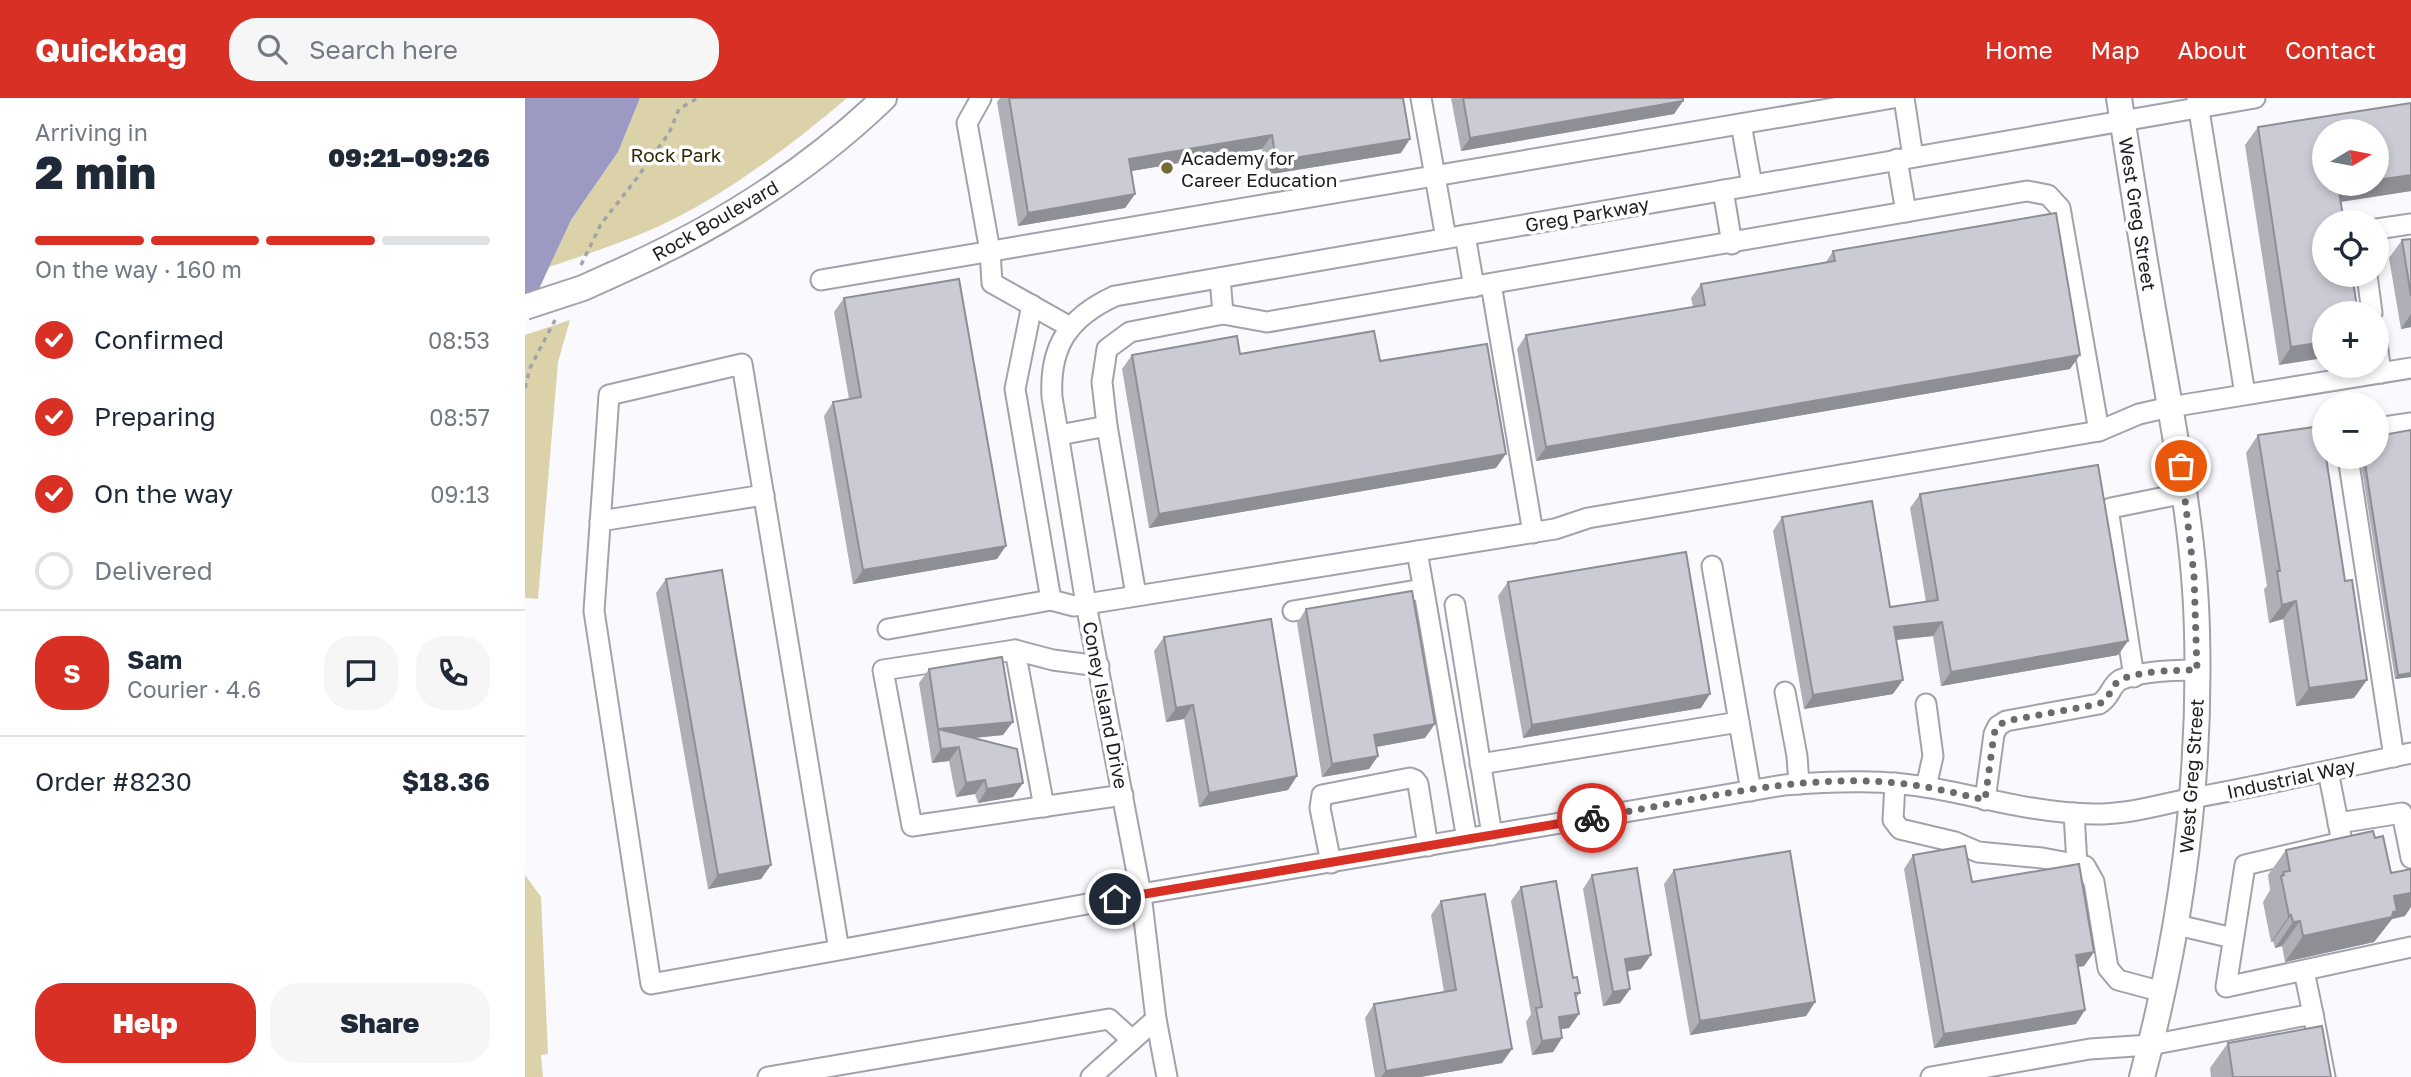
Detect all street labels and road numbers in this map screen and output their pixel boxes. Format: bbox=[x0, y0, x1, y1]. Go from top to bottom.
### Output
street label: West Greg Street bbox=[2114, 136, 2162, 292]
street label: Rock Boulevard bbox=[648, 175, 782, 265]
street label: Greg Parkway bbox=[1523, 192, 1651, 236]
street label: Coney Island Drive bbox=[1078, 619, 1134, 791]
street label: West Greg Street bbox=[2174, 698, 2208, 854]
street label: Industrial Way bbox=[2225, 753, 2358, 803]

